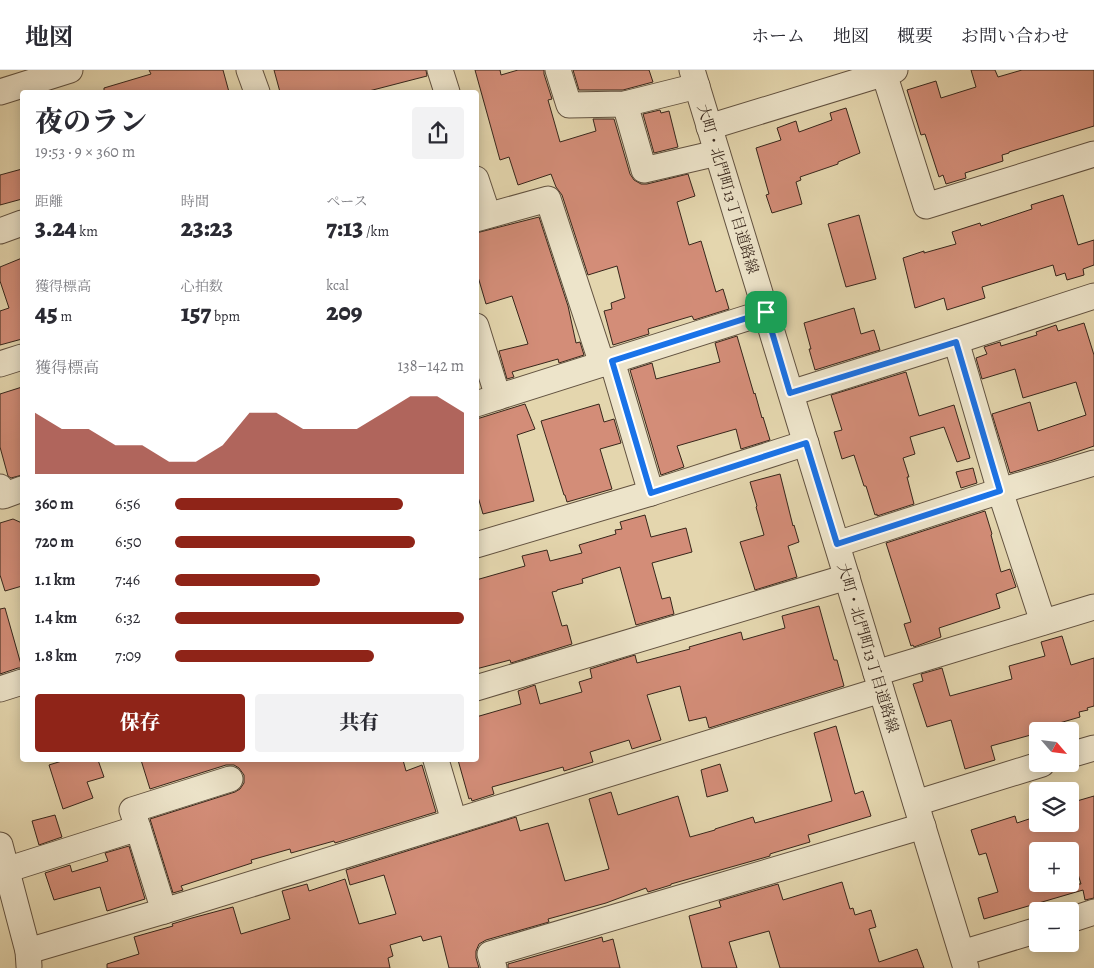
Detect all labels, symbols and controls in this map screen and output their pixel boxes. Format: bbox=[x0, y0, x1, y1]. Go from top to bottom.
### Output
text: 地図 bbox=[25, 21, 73, 53]
text: ホーム bbox=[751, 24, 805, 48]
text: 地図 bbox=[833, 24, 869, 48]
text: 概要 bbox=[897, 24, 933, 48]
text: お問い合わせ bbox=[961, 24, 1069, 48]
street label: 大町・北門町13丁目道路線 bbox=[693, 102, 763, 276]
text: 夜のラン bbox=[35, 103, 147, 141]
button: share bbox=[412, 107, 464, 159]
text: 19:53 · 9 × 360 m bbox=[35, 141, 135, 163]
text: 距離 bbox=[35, 192, 63, 211]
text: 時間 bbox=[181, 192, 209, 211]
text: ペース bbox=[326, 192, 368, 211]
text: 3.24 bbox=[35, 211, 77, 245]
text: 23:23 bbox=[181, 211, 233, 245]
text: 7:13 bbox=[326, 211, 363, 245]
text: km bbox=[77, 222, 98, 241]
text: /km bbox=[363, 222, 389, 241]
text: kcal bbox=[326, 276, 349, 295]
text: 獲得標高 bbox=[35, 277, 91, 296]
text: 心拍数 bbox=[181, 277, 223, 296]
pin bbox=[745, 291, 787, 333]
text: 209 bbox=[326, 295, 362, 329]
text: 45 bbox=[35, 296, 58, 330]
text: 157 bbox=[181, 296, 211, 330]
icon: arrive bbox=[752, 298, 780, 326]
text: m bbox=[58, 307, 72, 326]
text: bpm bbox=[211, 307, 240, 326]
text: 138–142 m bbox=[398, 355, 464, 377]
text: 獲得標高 bbox=[35, 357, 99, 379]
text: 360 m bbox=[35, 493, 74, 515]
text: 6:56 bbox=[115, 493, 140, 515]
text: 720 m bbox=[35, 531, 74, 553]
text: 6:50 bbox=[115, 531, 142, 553]
street label: 大町・北門町13丁目道路線 bbox=[833, 561, 903, 735]
text: 1.1 km bbox=[35, 569, 75, 591]
text: 7:46 bbox=[115, 569, 140, 591]
text: 1.4 km bbox=[35, 607, 77, 629]
text: 6:32 bbox=[115, 607, 140, 629]
text: 1.8 km bbox=[35, 645, 77, 667]
text: 7:09 bbox=[115, 645, 141, 667]
button: 保存 bbox=[35, 694, 245, 752]
button: 共有 bbox=[255, 694, 464, 752]
north arrow bbox=[1029, 722, 1079, 772]
map controls bbox=[1029, 722, 1079, 952]
button: layers bbox=[1029, 782, 1079, 832]
button: + bbox=[1029, 842, 1079, 892]
button: − bbox=[1029, 902, 1079, 952]

